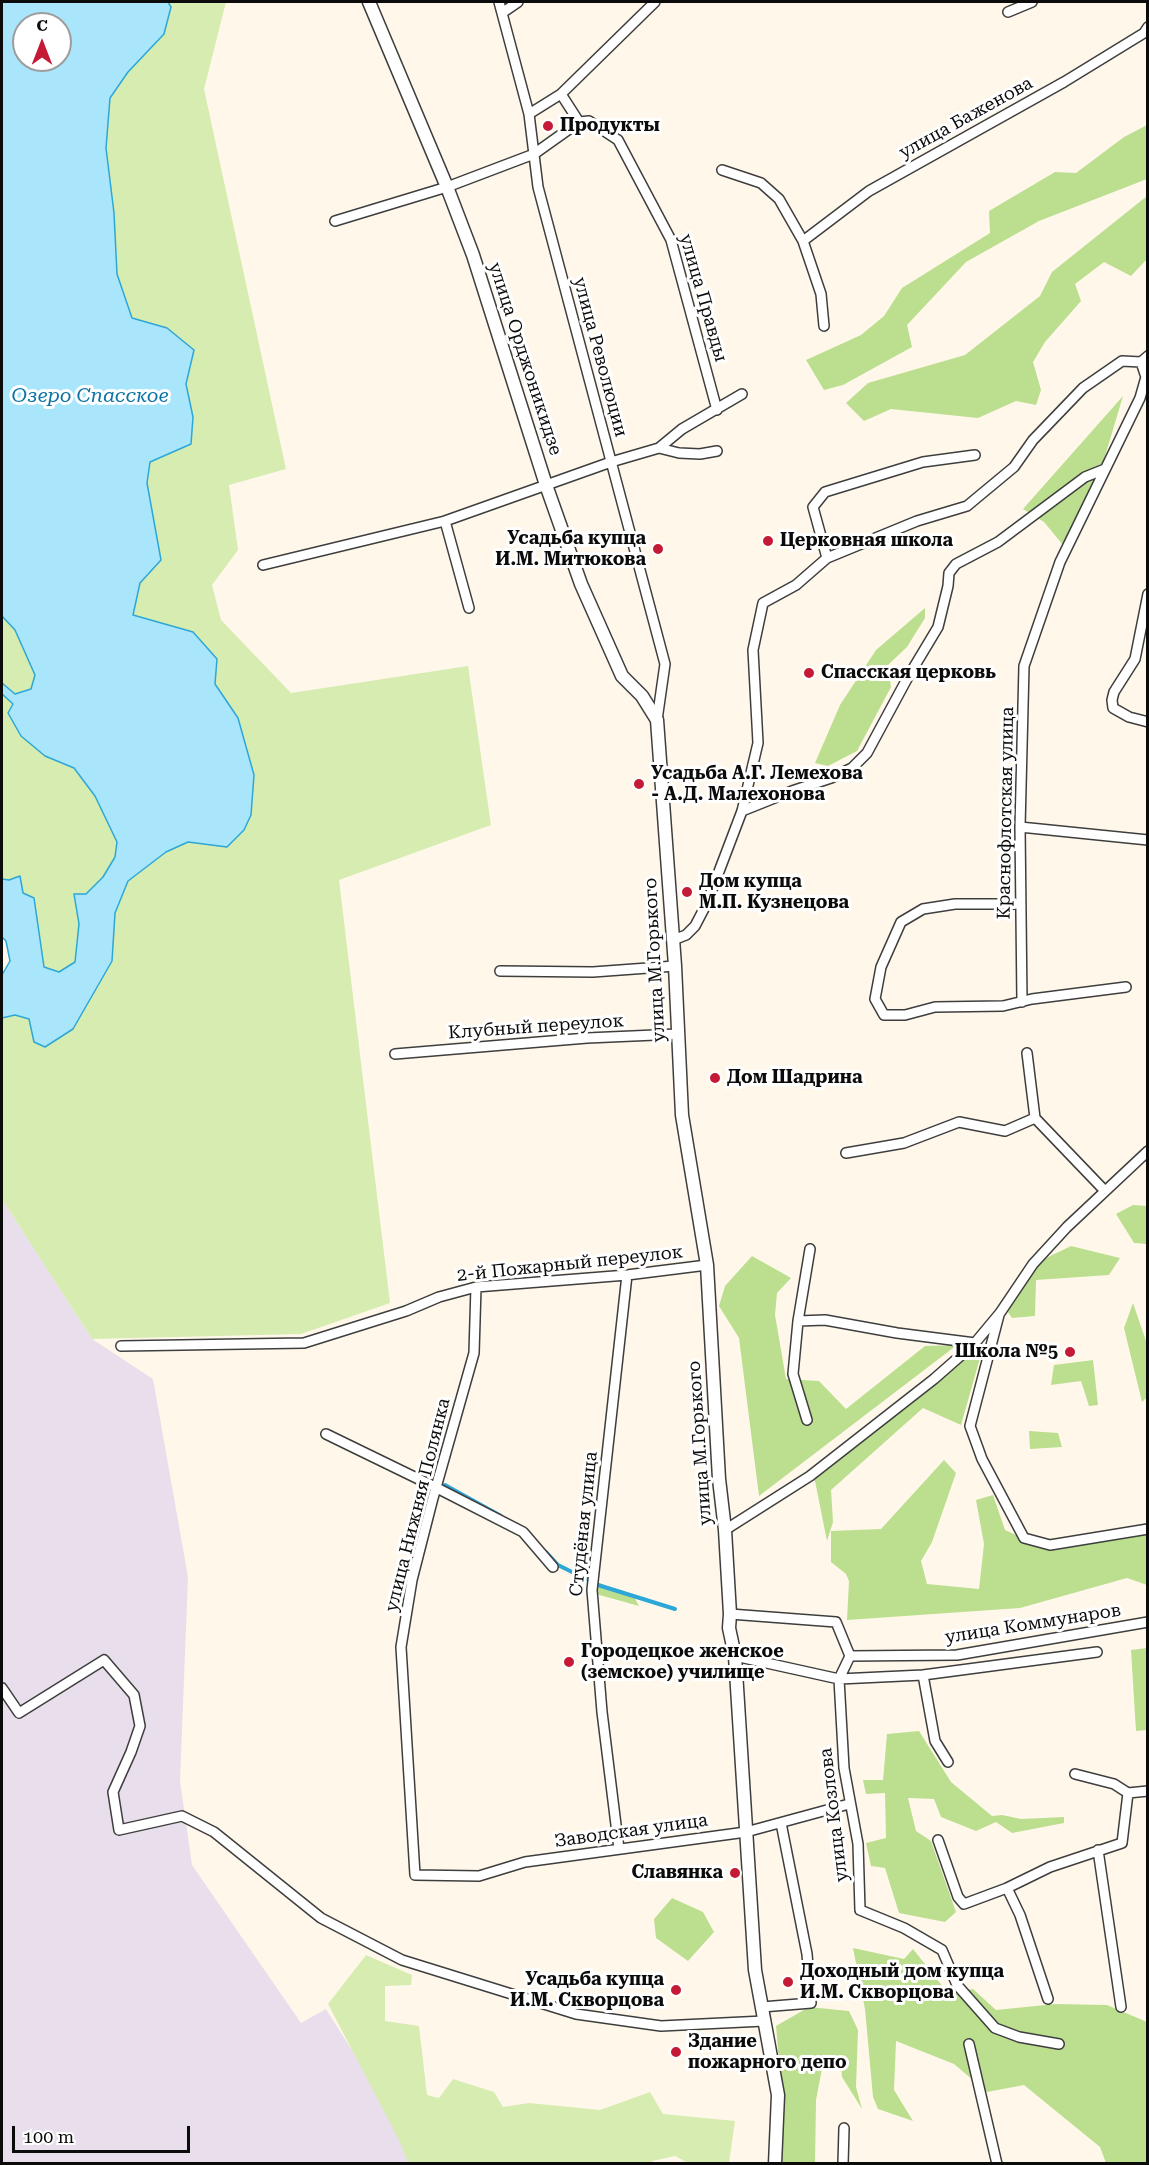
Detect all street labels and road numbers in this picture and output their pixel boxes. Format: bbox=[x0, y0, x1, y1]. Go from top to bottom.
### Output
street label: улица Баженова bbox=[895, 72, 1037, 164]
street label: улица Правды bbox=[674, 232, 732, 364]
street label: улица Орджоникидзе bbox=[484, 260, 566, 458]
street label: улица Революции bbox=[568, 275, 632, 439]
street label: Краснофлотская улица bbox=[993, 706, 1019, 920]
street label: улица М.Горького bbox=[640, 877, 670, 1043]
street label: Клубный переулок bbox=[447, 1010, 625, 1044]
street label: 2-й Пожарный переулок bbox=[456, 1241, 684, 1287]
street label: улица М.Горького bbox=[683, 1360, 717, 1526]
street label: улица Нижняя Полянка bbox=[381, 1396, 455, 1614]
street label: Студёная улица bbox=[566, 1450, 602, 1598]
street label: улица Коммунаров bbox=[944, 1599, 1122, 1649]
street label: улица Козлова bbox=[815, 1747, 853, 1883]
street label: Заводская улица bbox=[553, 1810, 709, 1852]

